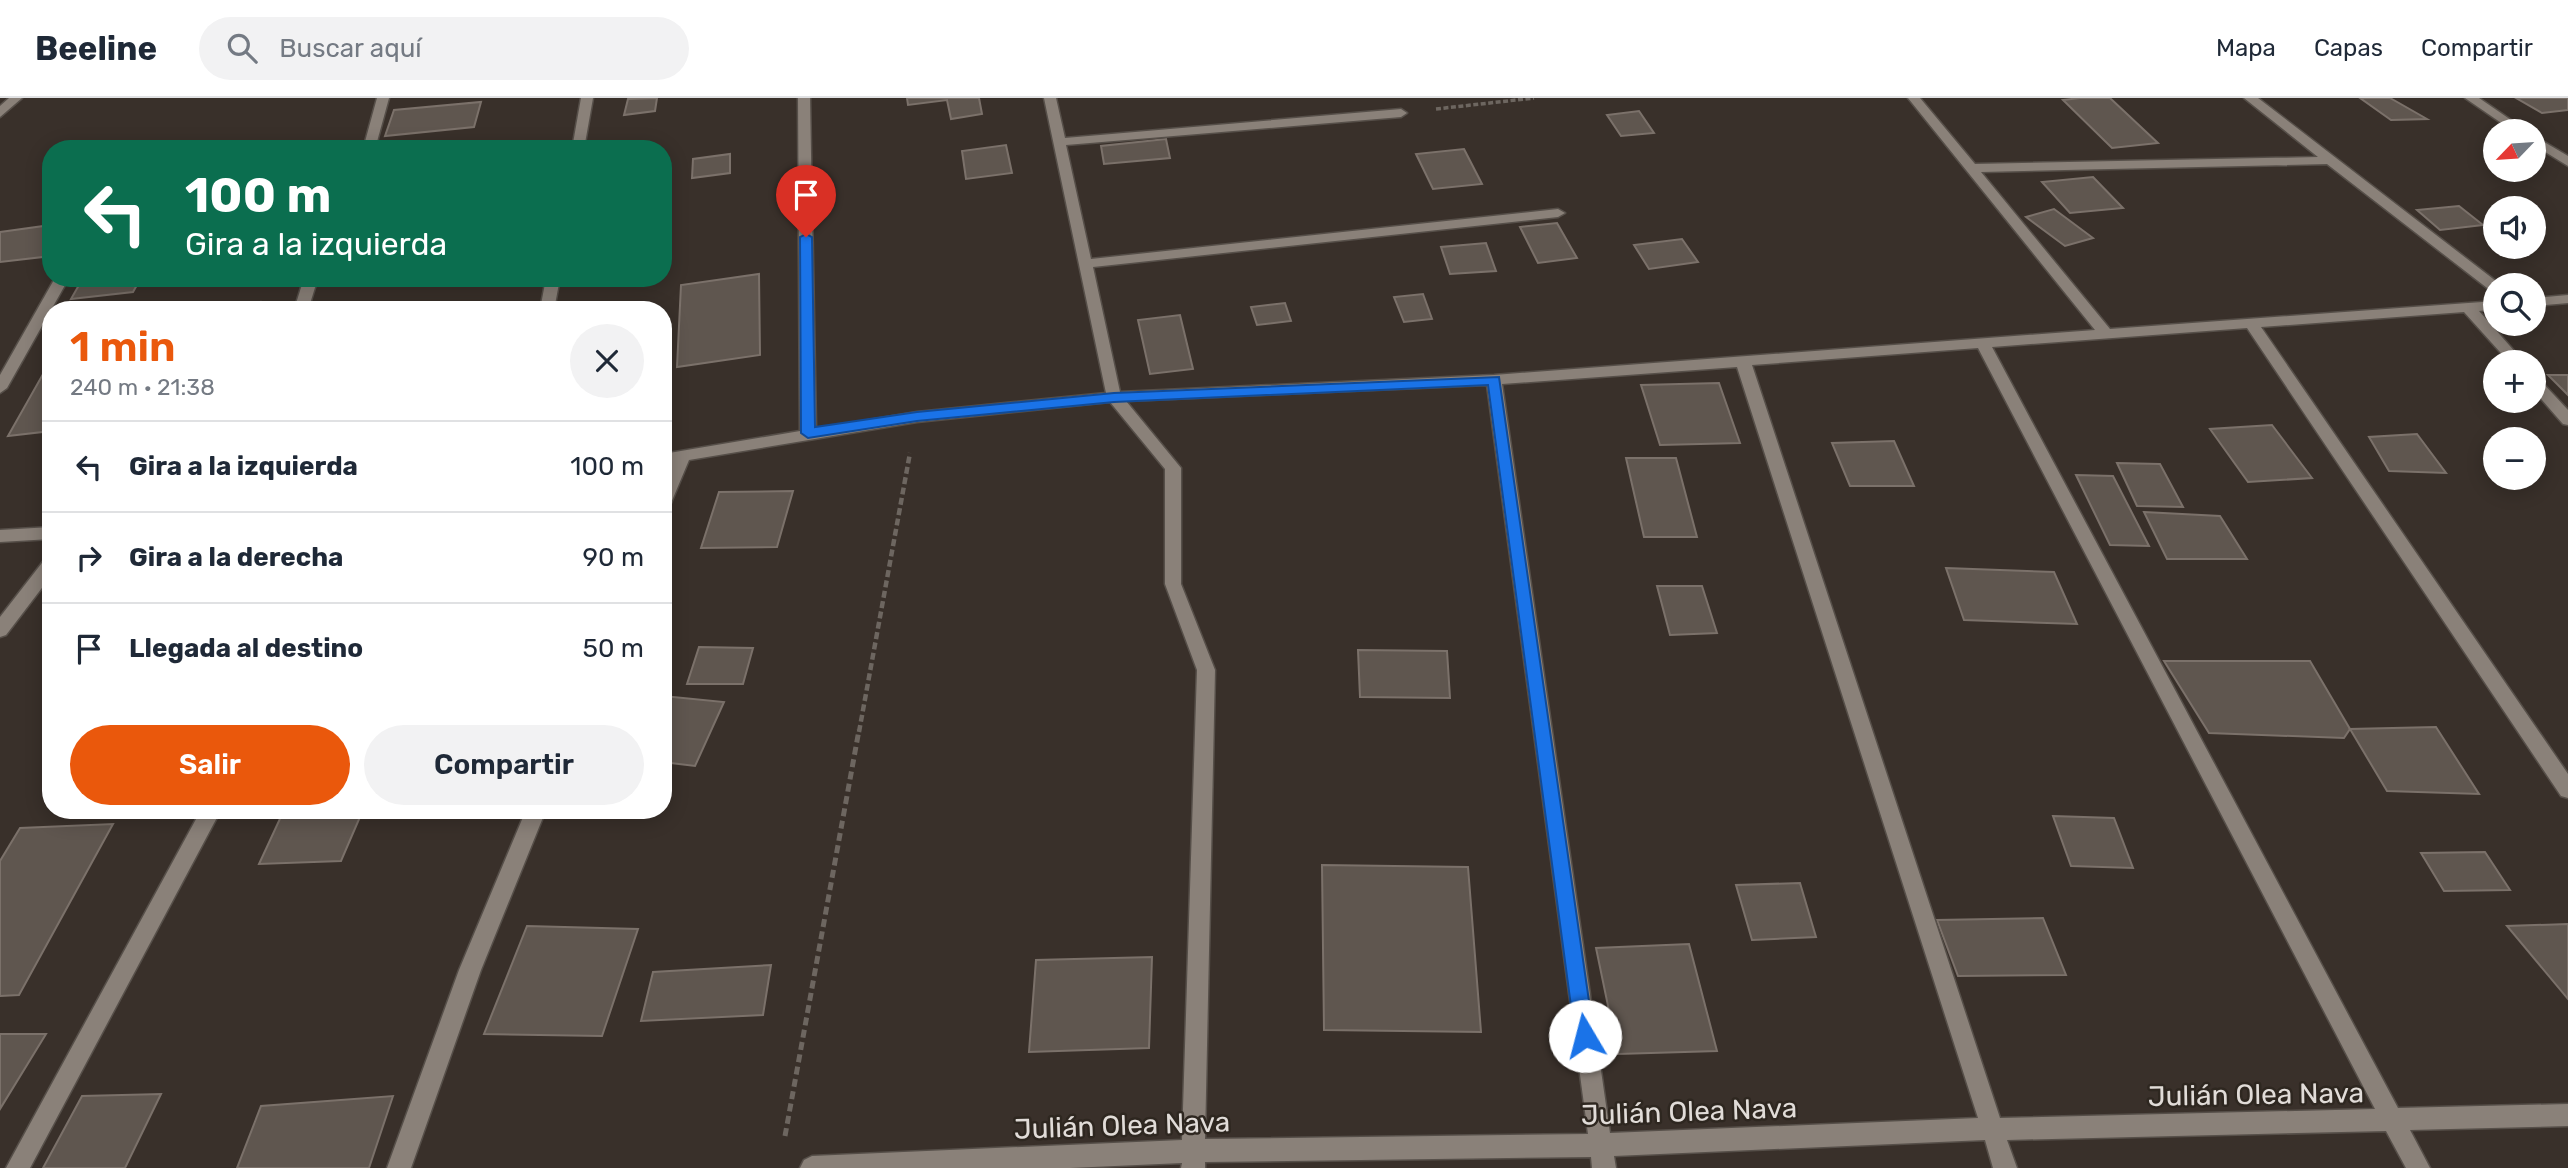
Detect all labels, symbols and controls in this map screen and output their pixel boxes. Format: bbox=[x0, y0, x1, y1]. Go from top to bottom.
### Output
search box bbox=[199, 17, 689, 80]
text: Beeline bbox=[35, 29, 157, 68]
icon: search bbox=[223, 29, 261, 67]
text: Buscar aquí bbox=[279, 33, 422, 64]
text: Mapa bbox=[2216, 34, 2276, 62]
text: Capas bbox=[2314, 34, 2383, 62]
text: Compartir bbox=[2421, 34, 2533, 62]
north arrow bbox=[2483, 119, 2546, 182]
map controls bbox=[2483, 119, 2546, 490]
pin bbox=[776, 165, 836, 237]
text: 100 m bbox=[185, 166, 331, 224]
icon: left bbox=[70, 168, 161, 259]
icon: arrive bbox=[787, 176, 825, 214]
button: sound bbox=[2483, 196, 2546, 259]
text: Gira a la izquierda bbox=[185, 225, 447, 263]
button: search bbox=[2483, 273, 2546, 336]
text: 1 min bbox=[70, 322, 176, 372]
button: close bbox=[570, 324, 644, 398]
button: + bbox=[2483, 350, 2546, 413]
text: 240 m · 21:38 bbox=[70, 373, 215, 401]
button: − bbox=[2483, 427, 2546, 490]
icon: left bbox=[70, 448, 108, 486]
text: Gira a la izquierda bbox=[129, 451, 358, 482]
text: 100 m bbox=[570, 451, 644, 482]
icon: right bbox=[70, 539, 108, 577]
text: Gira a la derecha bbox=[129, 542, 343, 573]
text: 90 m bbox=[583, 542, 644, 573]
icon: arrive bbox=[70, 630, 108, 668]
text: Llegada al destino bbox=[129, 633, 363, 664]
text: 50 m bbox=[583, 633, 644, 664]
button: Salir bbox=[70, 725, 350, 805]
button: Compartir bbox=[364, 725, 644, 805]
position arrow bbox=[1548, 999, 1622, 1073]
street label: Julián Olea Nava bbox=[2148, 1076, 2364, 1113]
street label: Julián Olea Nava bbox=[1580, 1091, 1798, 1132]
street label: Julián Olea Nava bbox=[1013, 1105, 1231, 1146]

